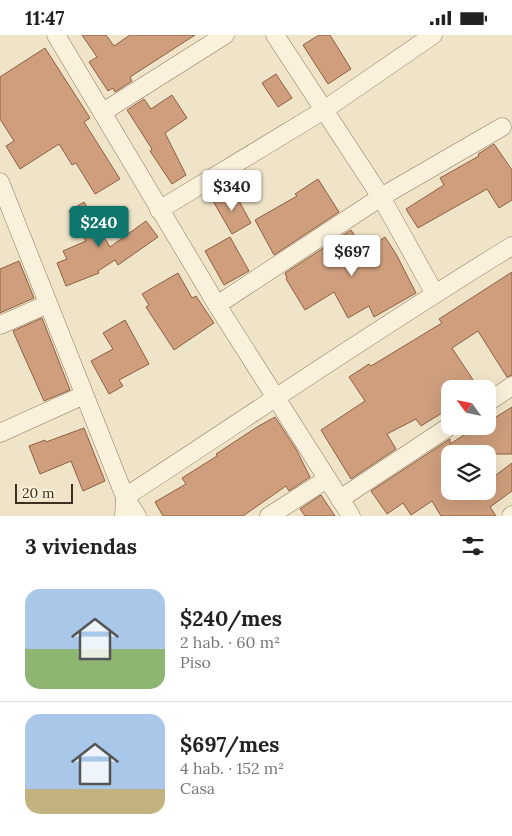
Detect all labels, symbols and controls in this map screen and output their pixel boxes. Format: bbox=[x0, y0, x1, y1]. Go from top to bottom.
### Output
text: 11:47 bbox=[25, 6, 64, 30]
pin: $340 bbox=[202, 169, 262, 212]
text: $340 bbox=[213, 176, 251, 196]
pin: $240 bbox=[69, 205, 129, 248]
text: $240 bbox=[81, 212, 117, 232]
pin: $697 bbox=[322, 235, 382, 277]
text: $697 bbox=[334, 241, 370, 261]
north arrow bbox=[441, 380, 496, 435]
map controls bbox=[441, 380, 496, 500]
button: layers bbox=[441, 445, 496, 500]
scale bar bbox=[15, 481, 72, 504]
text: 20 m bbox=[22, 484, 54, 502]
icon: filters bbox=[459, 532, 487, 560]
text: 3 viviendas bbox=[25, 533, 137, 560]
text: $240/mes bbox=[180, 605, 282, 632]
icon: home bbox=[65, 609, 125, 669]
text: 2 hab. · 60 m² bbox=[180, 632, 280, 652]
text: Piso bbox=[180, 652, 211, 672]
text: $697/mes bbox=[180, 731, 279, 758]
icon: home bbox=[65, 734, 125, 794]
text: 4 hab. · 152 m² bbox=[180, 758, 284, 778]
text: Casa bbox=[180, 778, 215, 798]

